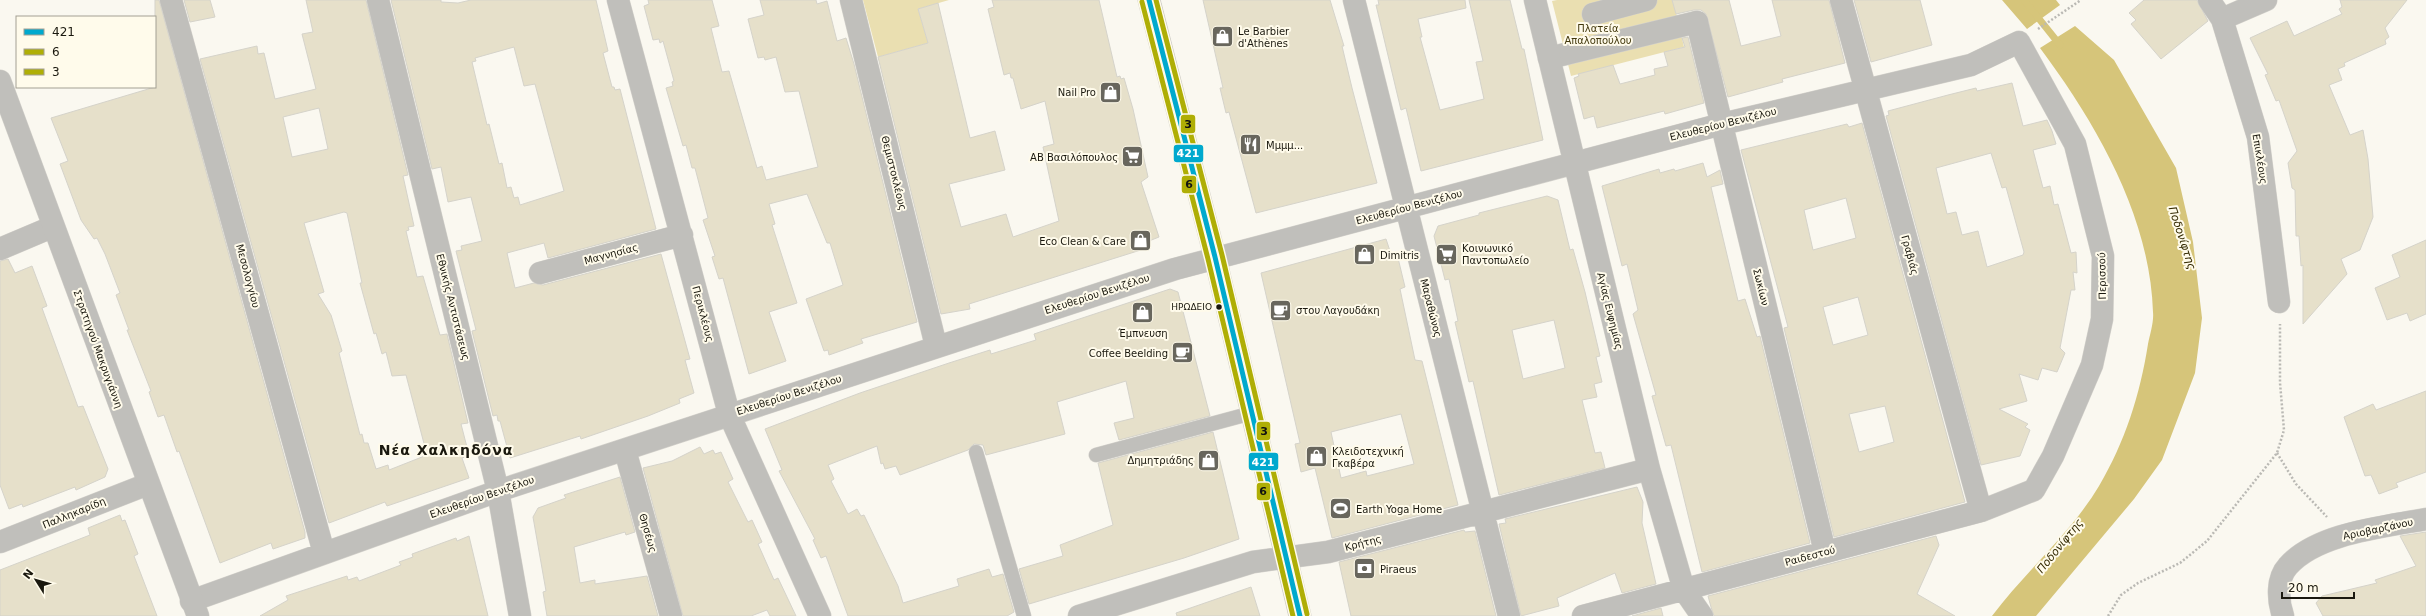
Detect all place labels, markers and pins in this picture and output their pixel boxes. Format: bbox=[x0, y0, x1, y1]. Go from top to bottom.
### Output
shop icon: Le Barbier d'Athènes bbox=[1210, 24, 1236, 50]
place label: Le Barbier d'Athènes bbox=[1238, 26, 1290, 49]
shop icon: Nail Pro bbox=[1098, 79, 1124, 105]
place label: Nail Pro bbox=[1058, 87, 1096, 98]
restaurant icon: Μμμμ... bbox=[1237, 132, 1263, 158]
place label: Μμμμ... bbox=[1266, 140, 1303, 151]
supermarket icon: ΑΒ Βασιλόπουλος bbox=[1120, 144, 1146, 170]
place label: ΑΒ Βασιλόπουλος bbox=[1030, 152, 1118, 163]
shop icon: Eco Clean & Care bbox=[1128, 228, 1154, 254]
place label: Eco Clean & Care bbox=[1039, 236, 1126, 247]
supermarket icon: Κοινωνικό Παντοπωλείο bbox=[1434, 241, 1460, 267]
shop icon: Dimitris bbox=[1352, 242, 1378, 268]
place label: Κοινωνικό Παντοπωλείο bbox=[1462, 243, 1529, 266]
place label: Dimitris bbox=[1380, 250, 1419, 261]
cafe icon: στου Λαγουδάκη bbox=[1267, 297, 1293, 323]
shop icon: Έμπνευση bbox=[1130, 300, 1156, 326]
place label: ΗΡΩΔΕΙΟ bbox=[1171, 302, 1212, 312]
marker: ΗΡΩΔΕΙΟ bbox=[1214, 302, 1224, 312]
place label: στου Λαγουδάκη bbox=[1296, 305, 1380, 316]
place label: Έμπνευση bbox=[1117, 328, 1168, 339]
cafe icon: Coffee Beelding bbox=[1170, 340, 1196, 366]
place label: Coffee Beelding bbox=[1089, 348, 1168, 359]
shop icon: Κλειδοτεχνική Γκαβέρα bbox=[1303, 444, 1329, 470]
place label: Κλειδοτεχνική Γκαβέρα bbox=[1332, 446, 1404, 469]
shop icon: Δημητριάδης bbox=[1196, 447, 1222, 473]
place label: Δημητριάδης bbox=[1127, 455, 1194, 466]
sports icon: Earth Yoga Home bbox=[1328, 496, 1354, 522]
place label: Earth Yoga Home bbox=[1356, 504, 1442, 515]
bank icon: Piraeus bbox=[1352, 556, 1378, 582]
place label: Piraeus bbox=[1380, 564, 1417, 575]

